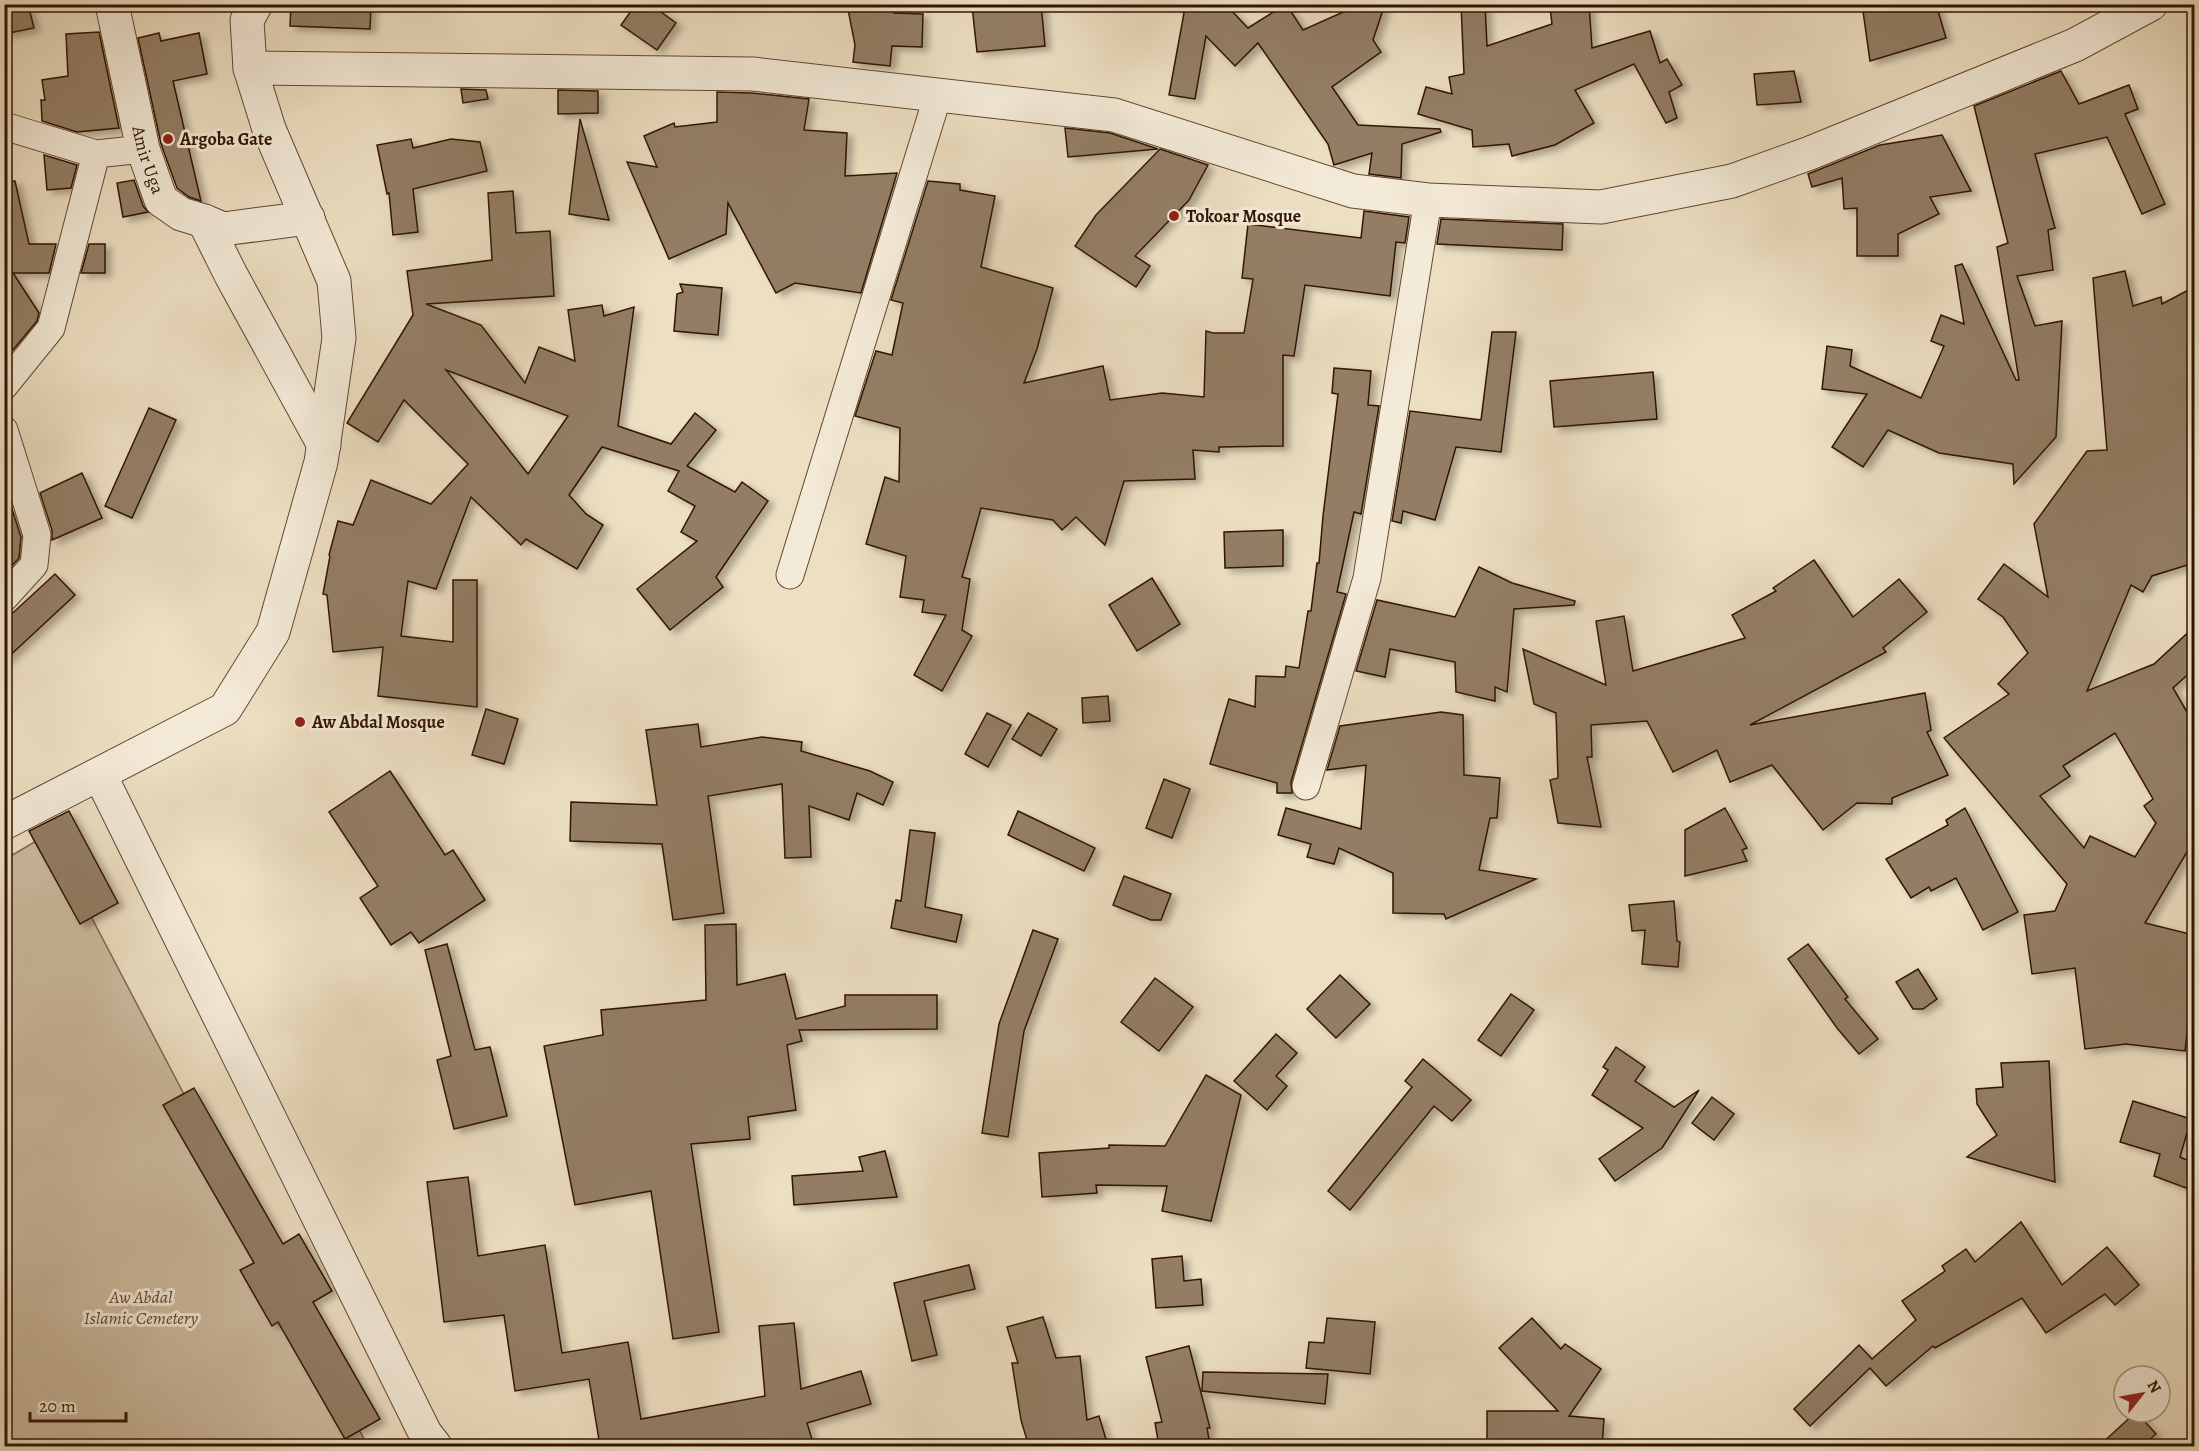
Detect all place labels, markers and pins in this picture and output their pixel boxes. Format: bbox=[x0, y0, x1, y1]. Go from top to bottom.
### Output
place label: Argoba Gate bbox=[179, 127, 272, 151]
marker: Argoba Gate bbox=[161, 132, 175, 146]
place label: Tokoar Mosque bbox=[1186, 204, 1301, 228]
marker: Tokoar Mosque bbox=[1167, 209, 1181, 223]
place label: Aw Abdal Mosque bbox=[311, 710, 445, 734]
marker: Aw Abdal Mosque bbox=[293, 715, 307, 729]

